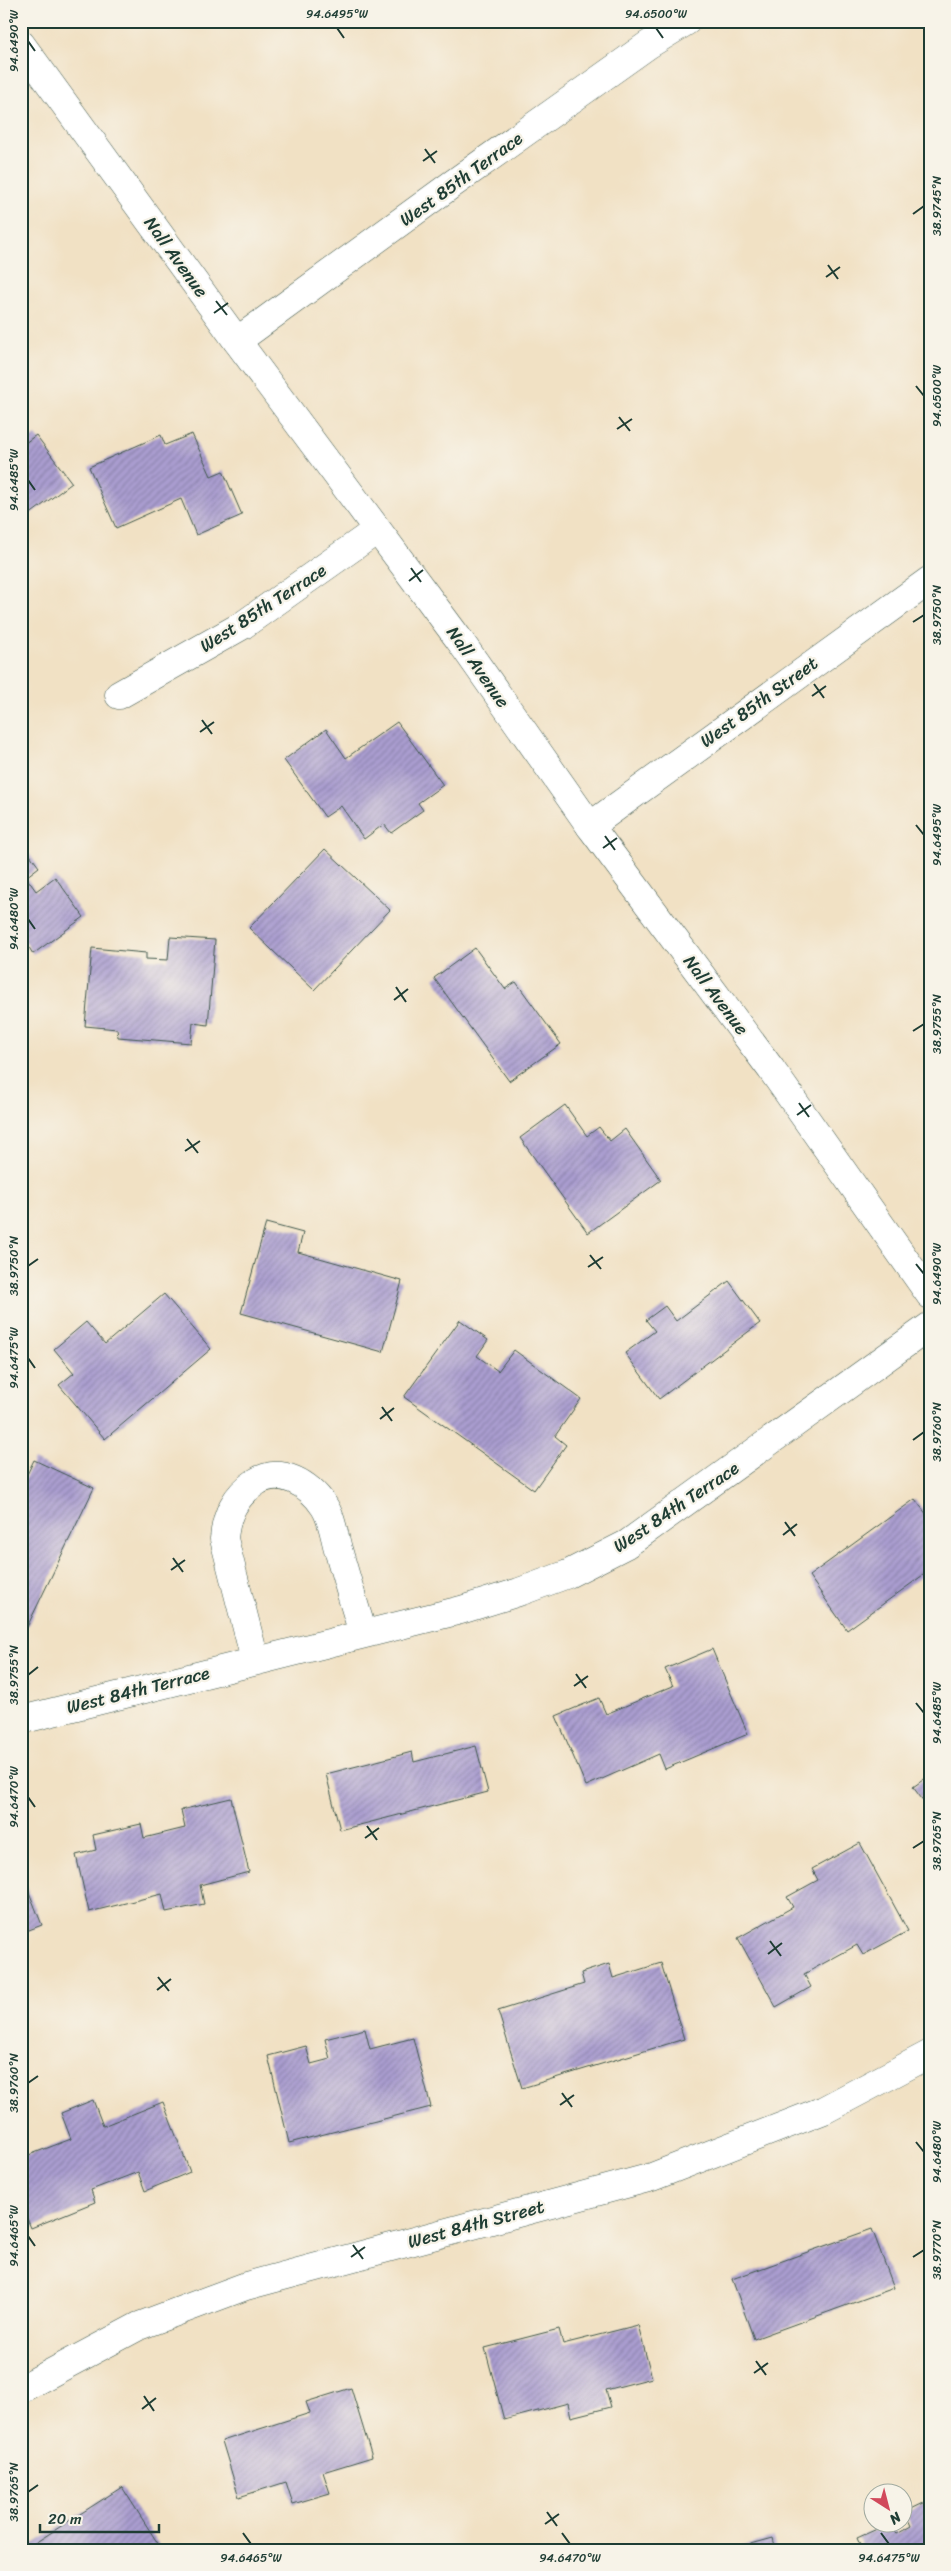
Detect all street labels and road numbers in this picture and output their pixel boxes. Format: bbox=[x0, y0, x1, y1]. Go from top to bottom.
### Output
street label: West 85th Terrace bbox=[392, 123, 530, 235]
street label: Nall Avenue bbox=[135, 209, 217, 305]
street label: West 85th Terrace bbox=[193, 555, 333, 661]
street label: Nall Avenue bbox=[438, 619, 518, 715]
street label: West 85th Street bbox=[693, 648, 825, 756]
street label: Nall Avenue bbox=[675, 948, 757, 1042]
street label: West 84th Terrace bbox=[606, 1453, 746, 1561]
street label: West 84th Terrace bbox=[63, 1657, 213, 1723]
street label: West 84th Street bbox=[404, 2190, 548, 2258]

